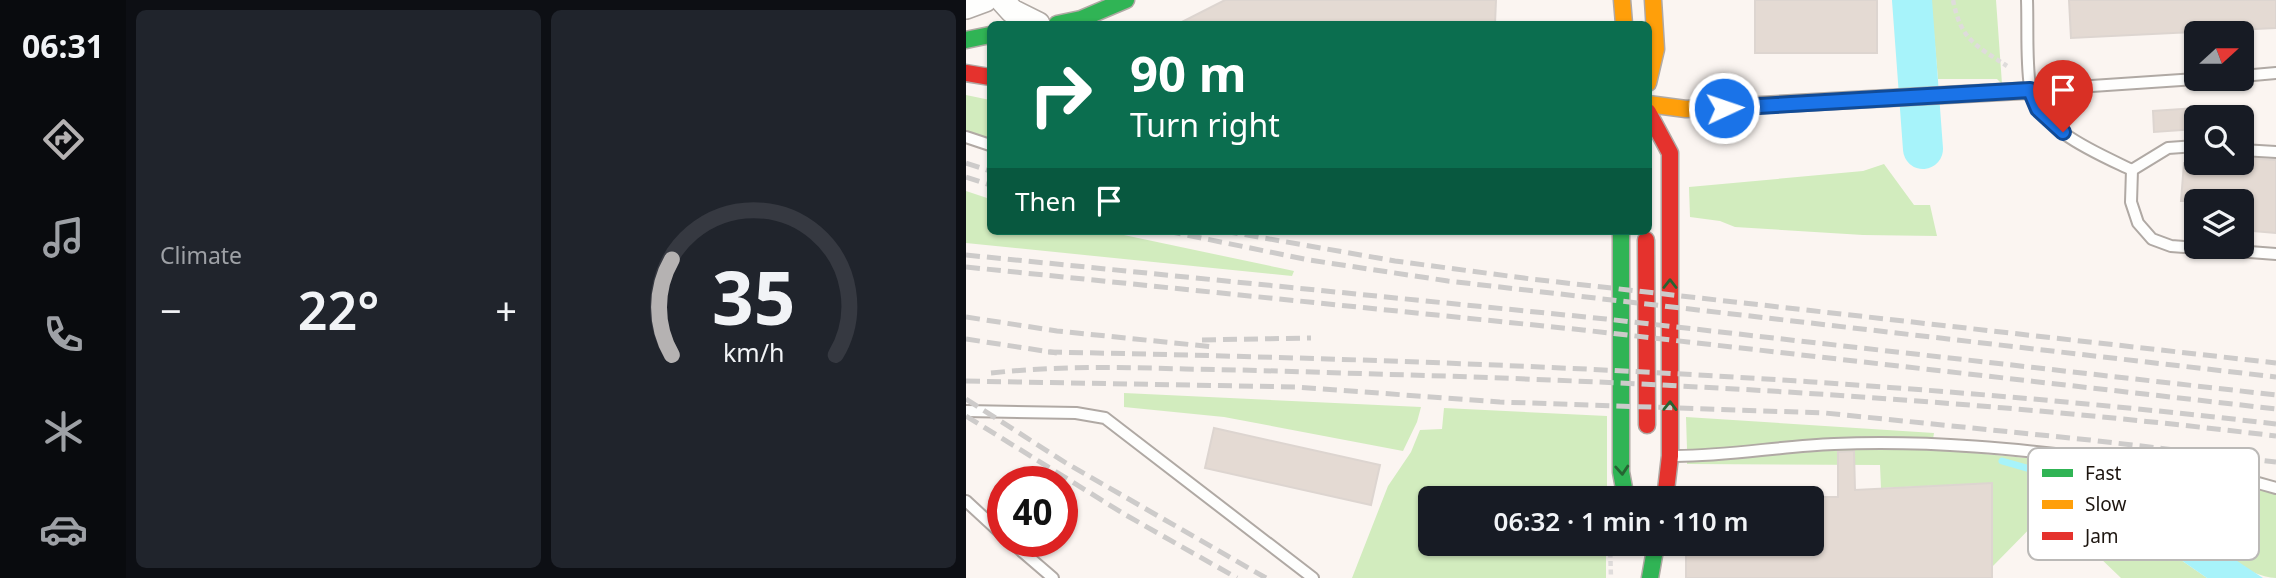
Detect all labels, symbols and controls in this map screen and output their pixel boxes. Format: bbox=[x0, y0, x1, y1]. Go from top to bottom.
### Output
north arrow bbox=[2184, 21, 2254, 91]
map controls bbox=[2184, 21, 2254, 259]
text: 06:31 bbox=[22, 24, 104, 67]
text: 90 m bbox=[1130, 40, 1247, 106]
icon: right bbox=[1015, 49, 1106, 140]
pin bbox=[2033, 60, 2093, 132]
position arrow bbox=[1687, 71, 1761, 145]
icon: arrive bbox=[2044, 71, 2082, 109]
text: Turn right bbox=[1130, 103, 1280, 146]
button: search bbox=[2184, 105, 2254, 175]
icon: directions bbox=[39, 115, 88, 164]
icon: arrive bbox=[1090, 182, 1128, 220]
text: Then bbox=[1015, 183, 1076, 219]
button: layers bbox=[2184, 189, 2254, 259]
icon: music bbox=[39, 213, 88, 262]
text: Climate bbox=[160, 239, 242, 271]
text: 35 bbox=[712, 247, 795, 346]
text: 22° bbox=[298, 274, 379, 345]
one-way arrow bbox=[1663, 278, 1678, 289]
text: − bbox=[160, 284, 182, 336]
text: + bbox=[495, 284, 517, 336]
icon: phone bbox=[39, 310, 88, 359]
text: km/h bbox=[723, 335, 784, 369]
one-way arrow bbox=[1662, 401, 1678, 411]
icon: climate bbox=[39, 407, 88, 456]
legend bbox=[2028, 448, 2259, 560]
text: Fast bbox=[2085, 460, 2122, 486]
one-way arrow bbox=[1614, 465, 1629, 476]
speed limit sign: 40 bbox=[987, 466, 1078, 557]
text: Slow bbox=[2085, 491, 2126, 517]
text: 06:32 · 1 min · 110 m bbox=[1494, 503, 1748, 539]
icon: car bbox=[39, 505, 88, 554]
text: Jam bbox=[2083, 523, 2119, 549]

